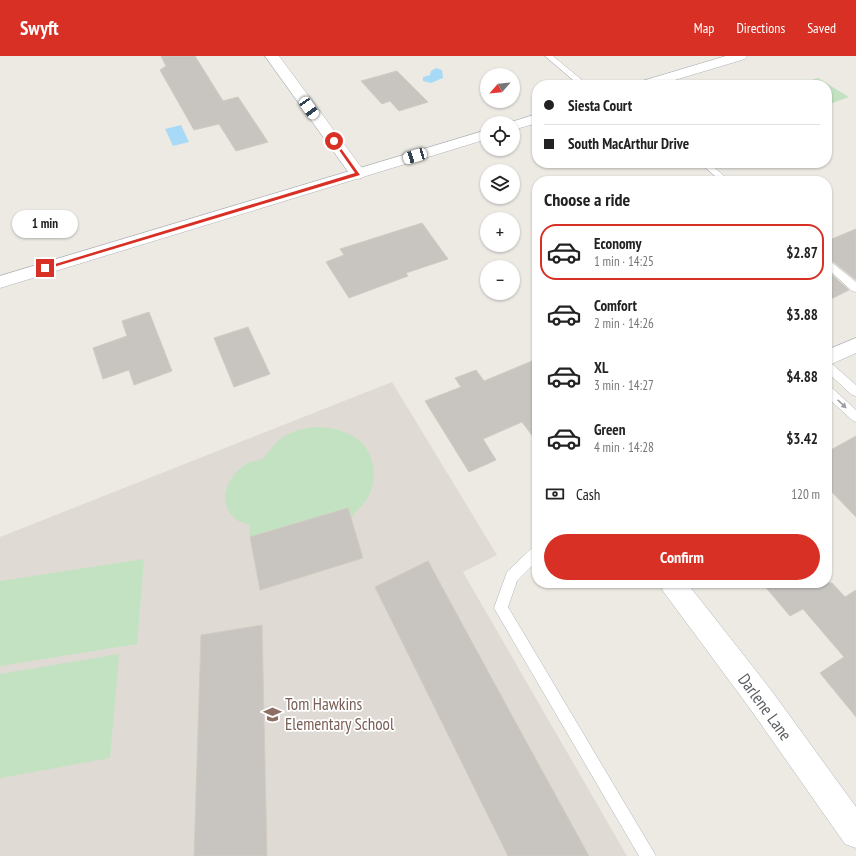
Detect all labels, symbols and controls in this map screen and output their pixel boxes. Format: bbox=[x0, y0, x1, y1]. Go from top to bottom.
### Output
text: Swyft bbox=[20, 16, 58, 40]
text: Map bbox=[694, 19, 714, 37]
text: Directions bbox=[736, 19, 785, 37]
text: Saved bbox=[807, 19, 836, 37]
north arrow bbox=[480, 68, 520, 108]
map controls bbox=[480, 68, 520, 300]
car bbox=[297, 95, 321, 121]
text: Siesta Court bbox=[568, 96, 632, 115]
button: locate bbox=[480, 116, 520, 156]
route start bbox=[325, 132, 343, 150]
text: South MacArthur Drive bbox=[568, 134, 689, 153]
car bbox=[402, 147, 428, 165]
button: layers bbox=[480, 164, 520, 204]
text: Choose a ride bbox=[544, 188, 630, 211]
callout: 1 min bbox=[12, 210, 78, 238]
button: + bbox=[480, 212, 520, 252]
text: 1 min bbox=[32, 215, 58, 232]
icon: car bbox=[546, 234, 582, 270]
text: Economy bbox=[594, 234, 642, 253]
text: $2.87 bbox=[786, 243, 818, 262]
text: 1 min · 14:25 bbox=[594, 253, 654, 270]
route end bbox=[36, 259, 54, 277]
button: − bbox=[480, 260, 520, 300]
icon: car bbox=[546, 296, 582, 332]
text: Comfort bbox=[594, 296, 637, 315]
text: $3.88 bbox=[786, 305, 818, 324]
text: 2 min · 14:26 bbox=[594, 315, 654, 332]
icon: car bbox=[546, 358, 582, 394]
text: XL bbox=[594, 358, 608, 377]
text: $4.88 bbox=[786, 367, 818, 386]
text: 3 min · 14:27 bbox=[594, 377, 654, 394]
one-way arrow bbox=[837, 399, 846, 408]
icon: car bbox=[546, 420, 582, 456]
text: Green bbox=[594, 420, 626, 439]
text: $3.42 bbox=[786, 429, 818, 448]
text: 4 min · 14:28 bbox=[594, 439, 654, 456]
icon: cash bbox=[544, 483, 566, 505]
text: Cash bbox=[576, 485, 600, 504]
text: 120 m bbox=[791, 486, 820, 503]
button: Confirm bbox=[544, 534, 820, 580]
street label: Darlene Lane bbox=[733, 669, 797, 745]
place label: Tom Hawkins Elementary School bbox=[285, 693, 394, 735]
school or university icon: Tom Hawkins Elementary School bbox=[262, 704, 282, 724]

